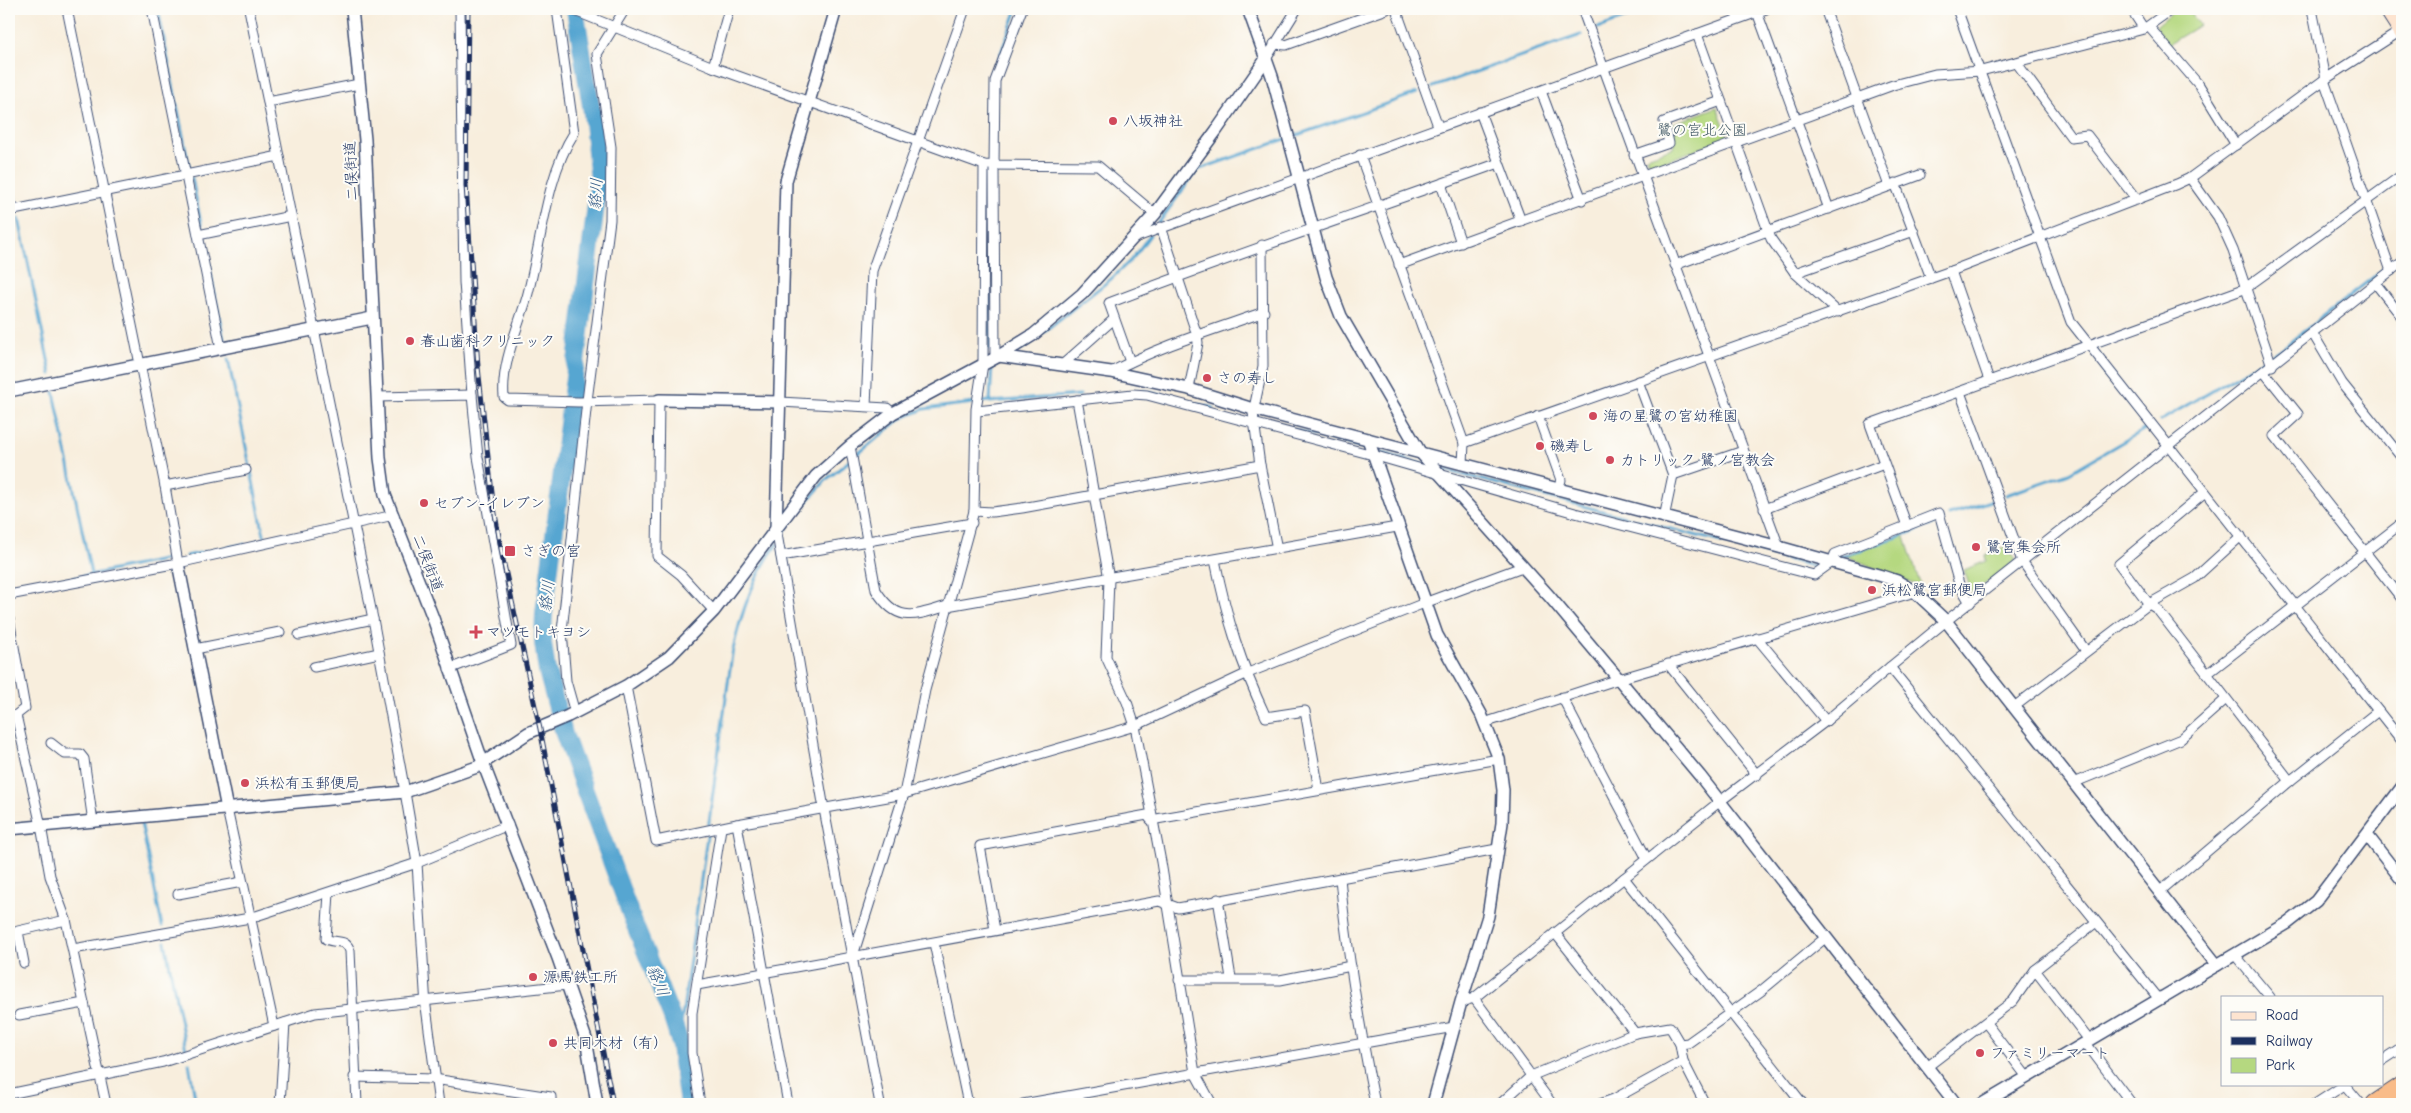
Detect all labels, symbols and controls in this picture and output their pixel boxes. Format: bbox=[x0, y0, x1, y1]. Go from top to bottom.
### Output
place label: 八坂神社 bbox=[1123, 112, 1183, 130]
marker: 八坂神社 bbox=[1107, 115, 1119, 127]
park label: 鷺の宮北公園 bbox=[1657, 121, 1747, 139]
street label: 二俣街道 bbox=[340, 141, 362, 201]
water label: 貉川 bbox=[586, 177, 606, 211]
place label: 春山歯科クリニック bbox=[420, 332, 555, 350]
marker: 春山歯科クリニック bbox=[404, 335, 416, 347]
place label: さの寿し bbox=[1217, 369, 1277, 387]
marker: さの寿し bbox=[1201, 372, 1213, 384]
place label: 海の星鷺の宮幼稚園 bbox=[1603, 407, 1738, 425]
marker: 海の星鷺の宮幼稚園 bbox=[1587, 410, 1599, 422]
place label: 磯寿し bbox=[1550, 437, 1595, 455]
marker: 磯寿し bbox=[1534, 440, 1546, 452]
place label: カトリック 鷺ノ宮教会 bbox=[1620, 451, 1775, 469]
marker: カトリック 鷺ノ宮教会 bbox=[1604, 454, 1616, 466]
place label: セブン-イレブン bbox=[434, 494, 545, 512]
marker: セブン-イレブン bbox=[418, 497, 430, 509]
street label: 二俣街道 bbox=[409, 532, 447, 594]
place label: 鷺宮集会所 bbox=[1986, 538, 2061, 556]
marker: 鷺宮集会所 bbox=[1970, 541, 1982, 553]
place label: さぎの宮 bbox=[521, 542, 581, 560]
marker: さぎの宮 bbox=[503, 544, 517, 558]
water label: 貉川 bbox=[536, 579, 558, 613]
place label: 浜松鷺宮郵便局 bbox=[1882, 581, 1987, 599]
marker: 浜松鷺宮郵便局 bbox=[1866, 584, 1878, 596]
place label: マツモトキヨシ bbox=[486, 623, 591, 641]
marker: マツモトキヨシ bbox=[470, 626, 482, 638]
place label: 浜松有玉郵便局 bbox=[255, 774, 360, 792]
marker: 浜松有玉郵便局 bbox=[239, 777, 251, 789]
water label: 貉川 bbox=[644, 963, 672, 999]
place label: 源馬鉄工所 bbox=[543, 968, 618, 986]
marker: 源馬鉄工所 bbox=[527, 971, 539, 983]
legend bbox=[2221, 996, 2384, 1086]
text: Road bbox=[2266, 1006, 2298, 1024]
text: Railway bbox=[2266, 1032, 2313, 1050]
place label: 共同木材（有） bbox=[563, 1034, 668, 1052]
marker: 共同木材（有） bbox=[547, 1037, 559, 1049]
place label: ファミリーマート bbox=[1990, 1044, 2110, 1062]
marker: ファミリーマート bbox=[1974, 1047, 1986, 1059]
text: Park bbox=[2266, 1056, 2295, 1074]

